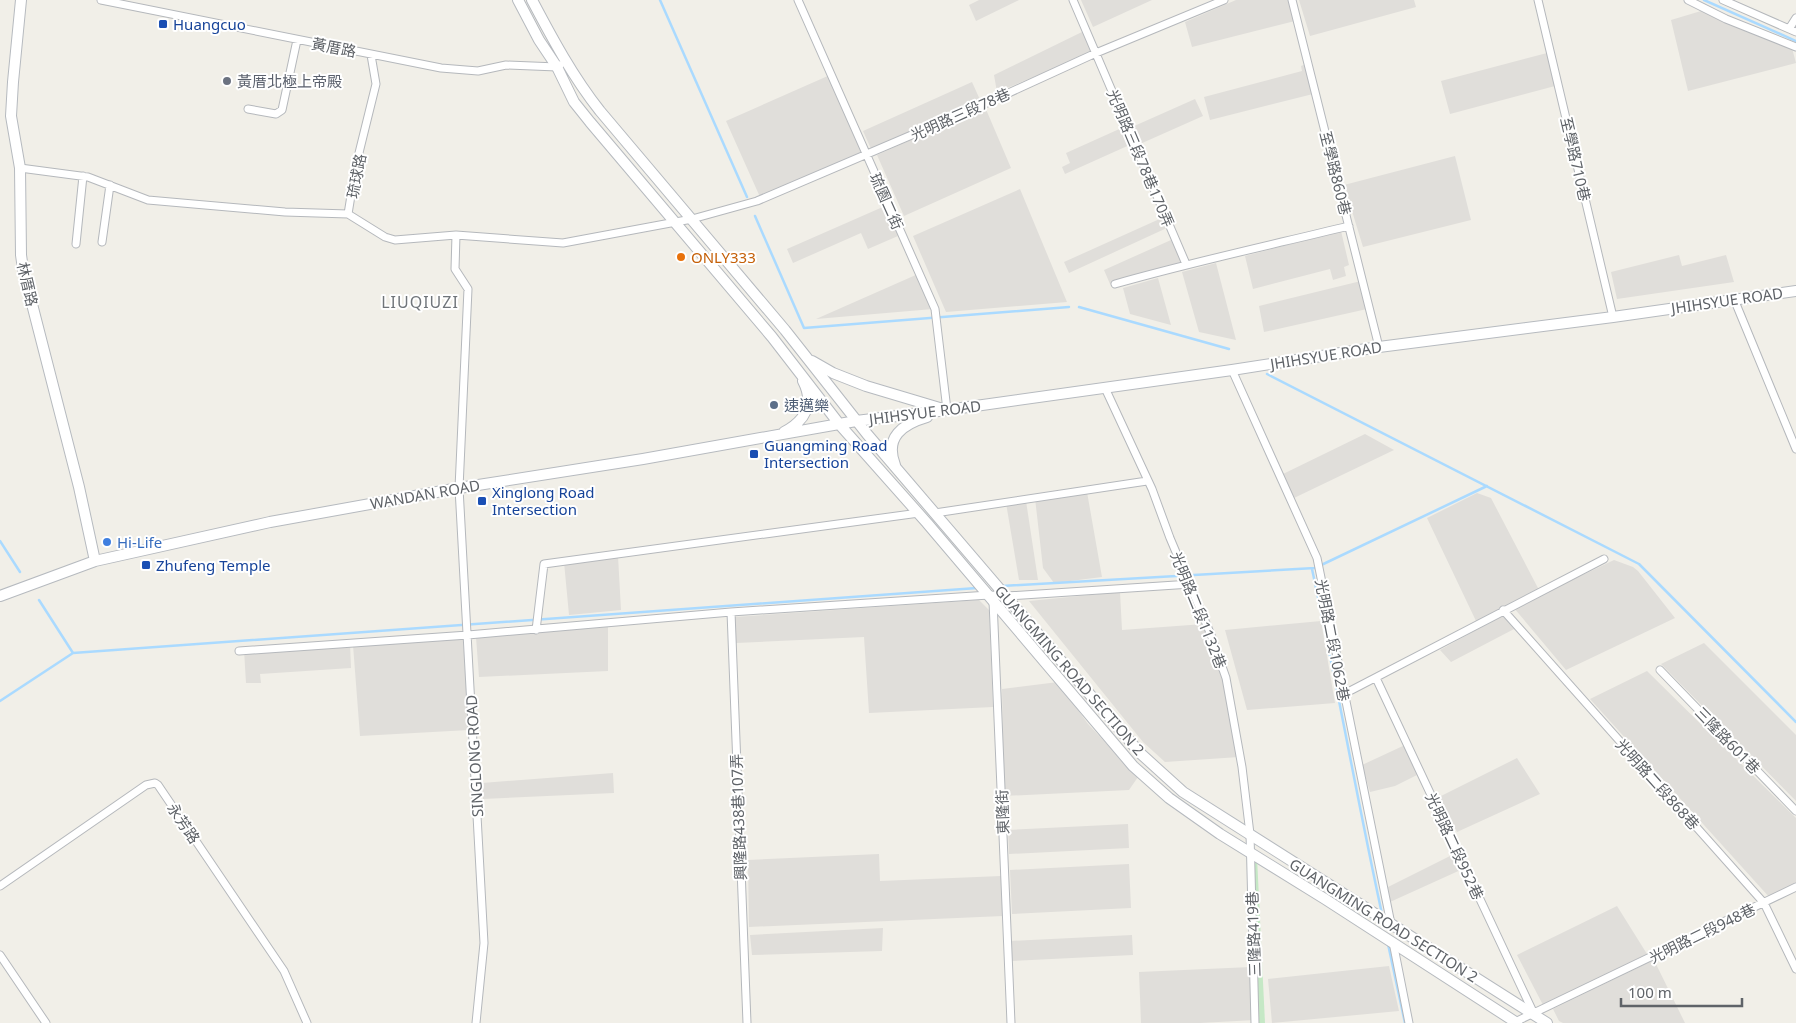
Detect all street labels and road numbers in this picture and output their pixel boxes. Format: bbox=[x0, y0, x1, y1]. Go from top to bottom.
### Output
street label: 黃厝路 bbox=[310, 33, 358, 61]
street label: 光明路三段78巷 bbox=[907, 83, 1013, 145]
street label: 光明路三段78巷170弄 bbox=[1103, 86, 1179, 230]
street label: 至學路710巷 bbox=[1557, 115, 1595, 203]
street label: 至學路860巷 bbox=[1316, 129, 1356, 217]
street label: 琉球路 bbox=[342, 152, 370, 200]
street label: 琉園二街 bbox=[866, 170, 908, 232]
street label: 林厝路 bbox=[13, 260, 43, 308]
street label: JHIHSYUE ROAD bbox=[1668, 282, 1784, 318]
street label: JHIHSYUE ROAD bbox=[1267, 336, 1383, 374]
street label: JHIHSYUE ROAD bbox=[866, 395, 982, 429]
street label: WANDAN ROAD bbox=[369, 474, 482, 513]
street label: 光明路二段1132巷 bbox=[1166, 549, 1232, 671]
street label: 光明路二段1062巷 bbox=[1311, 577, 1355, 703]
street label: GUANGMING ROAD SECTION 2 bbox=[991, 581, 1149, 759]
street label: SINGLONG ROAD bbox=[461, 694, 487, 818]
street label: 三隆路601巷 bbox=[1691, 702, 1765, 778]
street label: 光明路二段868巷 bbox=[1612, 734, 1704, 834]
street label: 興隆路438巷107弄 bbox=[726, 753, 750, 881]
street label: 東隆街 bbox=[991, 789, 1013, 835]
street label: 光明路二段952巷 bbox=[1421, 789, 1489, 903]
street label: 永芳路 bbox=[163, 799, 205, 847]
street label: GUANGMING ROAD SECTION 2 bbox=[1286, 854, 1482, 986]
street label: 三隆路419巷 bbox=[1242, 891, 1264, 977]
street label: 光明路二段948巷 bbox=[1646, 899, 1758, 967]

